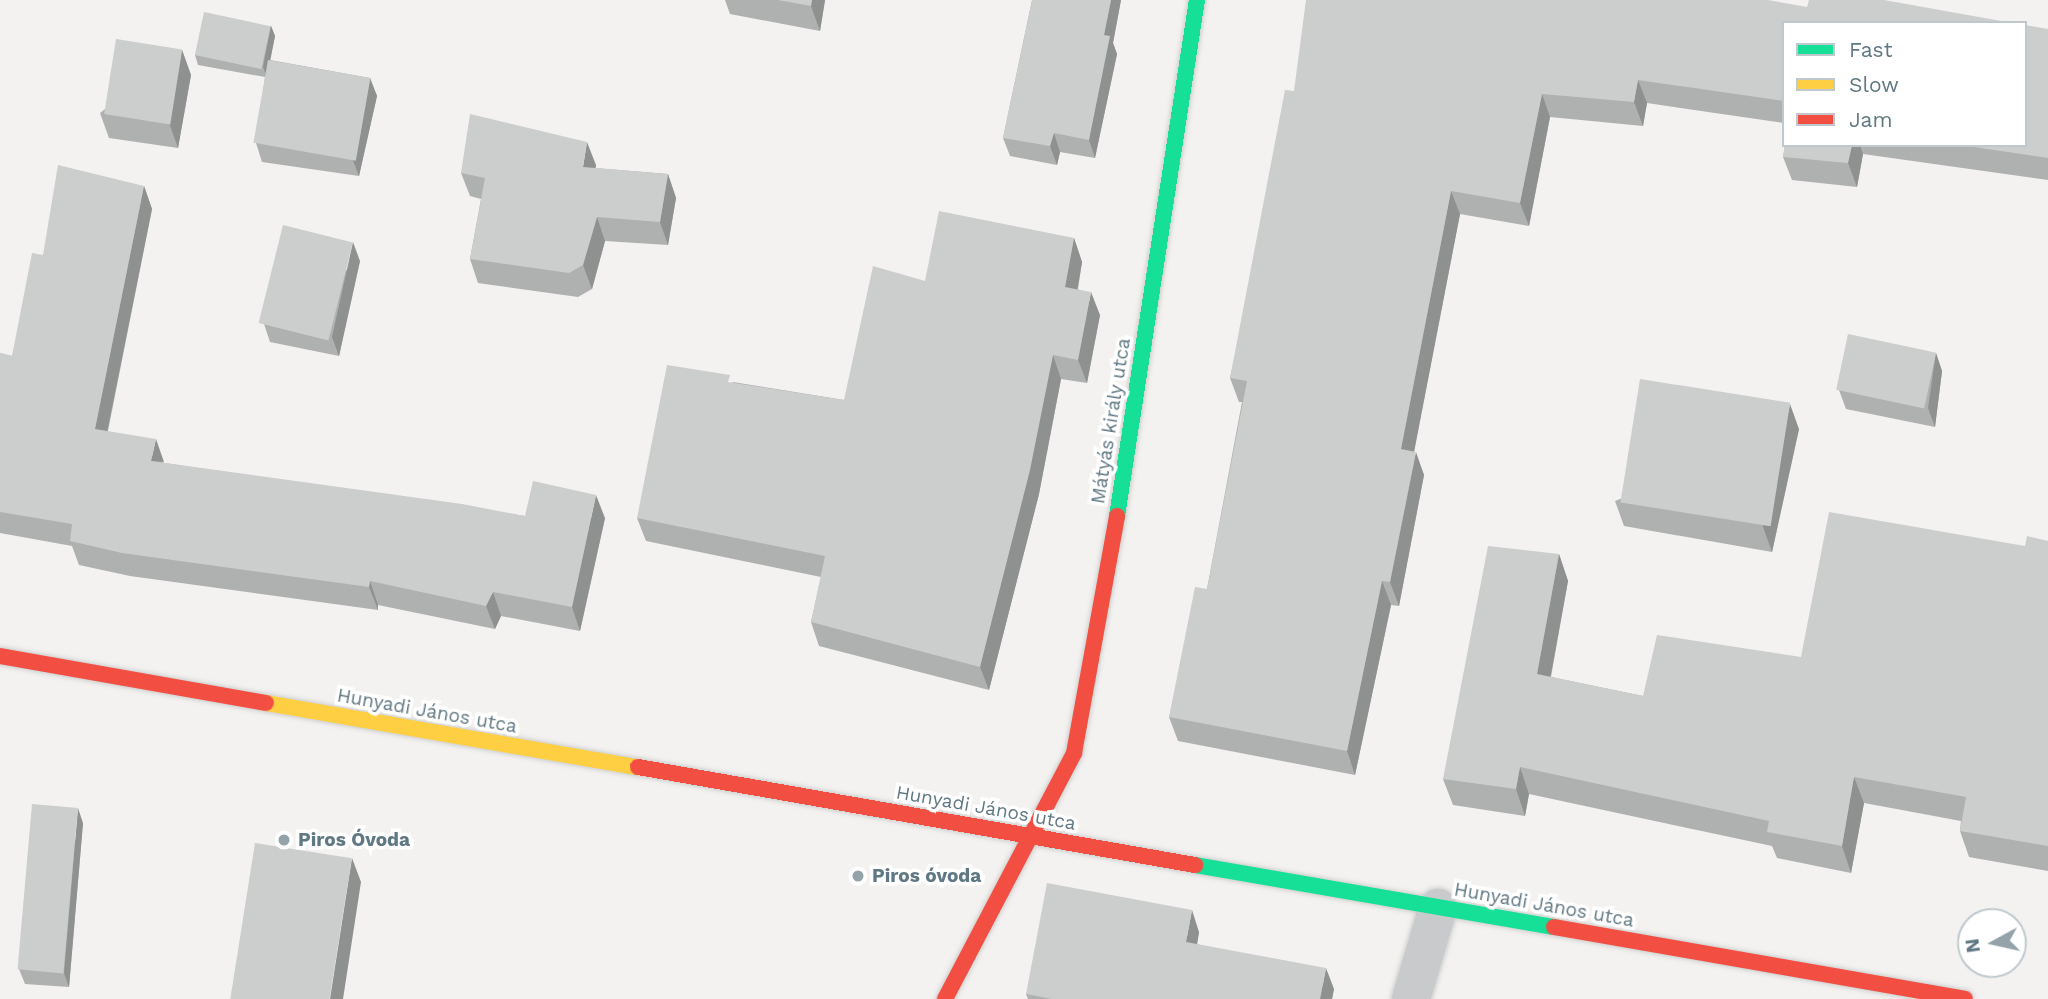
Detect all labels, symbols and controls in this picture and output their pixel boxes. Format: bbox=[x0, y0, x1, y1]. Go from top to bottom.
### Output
legend bbox=[1782, 21, 2027, 147]
text: Fast bbox=[1849, 37, 1893, 62]
text: Slow bbox=[1849, 72, 1899, 97]
text: Jam bbox=[1849, 107, 1892, 132]
street label: Mátyás király utca bbox=[1087, 336, 1135, 506]
street label: Hunyadi János utca bbox=[335, 684, 519, 738]
street label: Hunyadi János utca bbox=[894, 781, 1078, 835]
place label: Piros Óvoda bbox=[298, 829, 410, 851]
marker: Piros Óvoda bbox=[276, 832, 292, 848]
place label: Piros óvoda bbox=[872, 865, 981, 887]
marker: Piros óvoda bbox=[850, 868, 866, 884]
street label: Hunyadi János utca bbox=[1452, 878, 1636, 932]
north arrow bbox=[1957, 908, 2027, 978]
text: N bbox=[1960, 937, 1985, 954]

